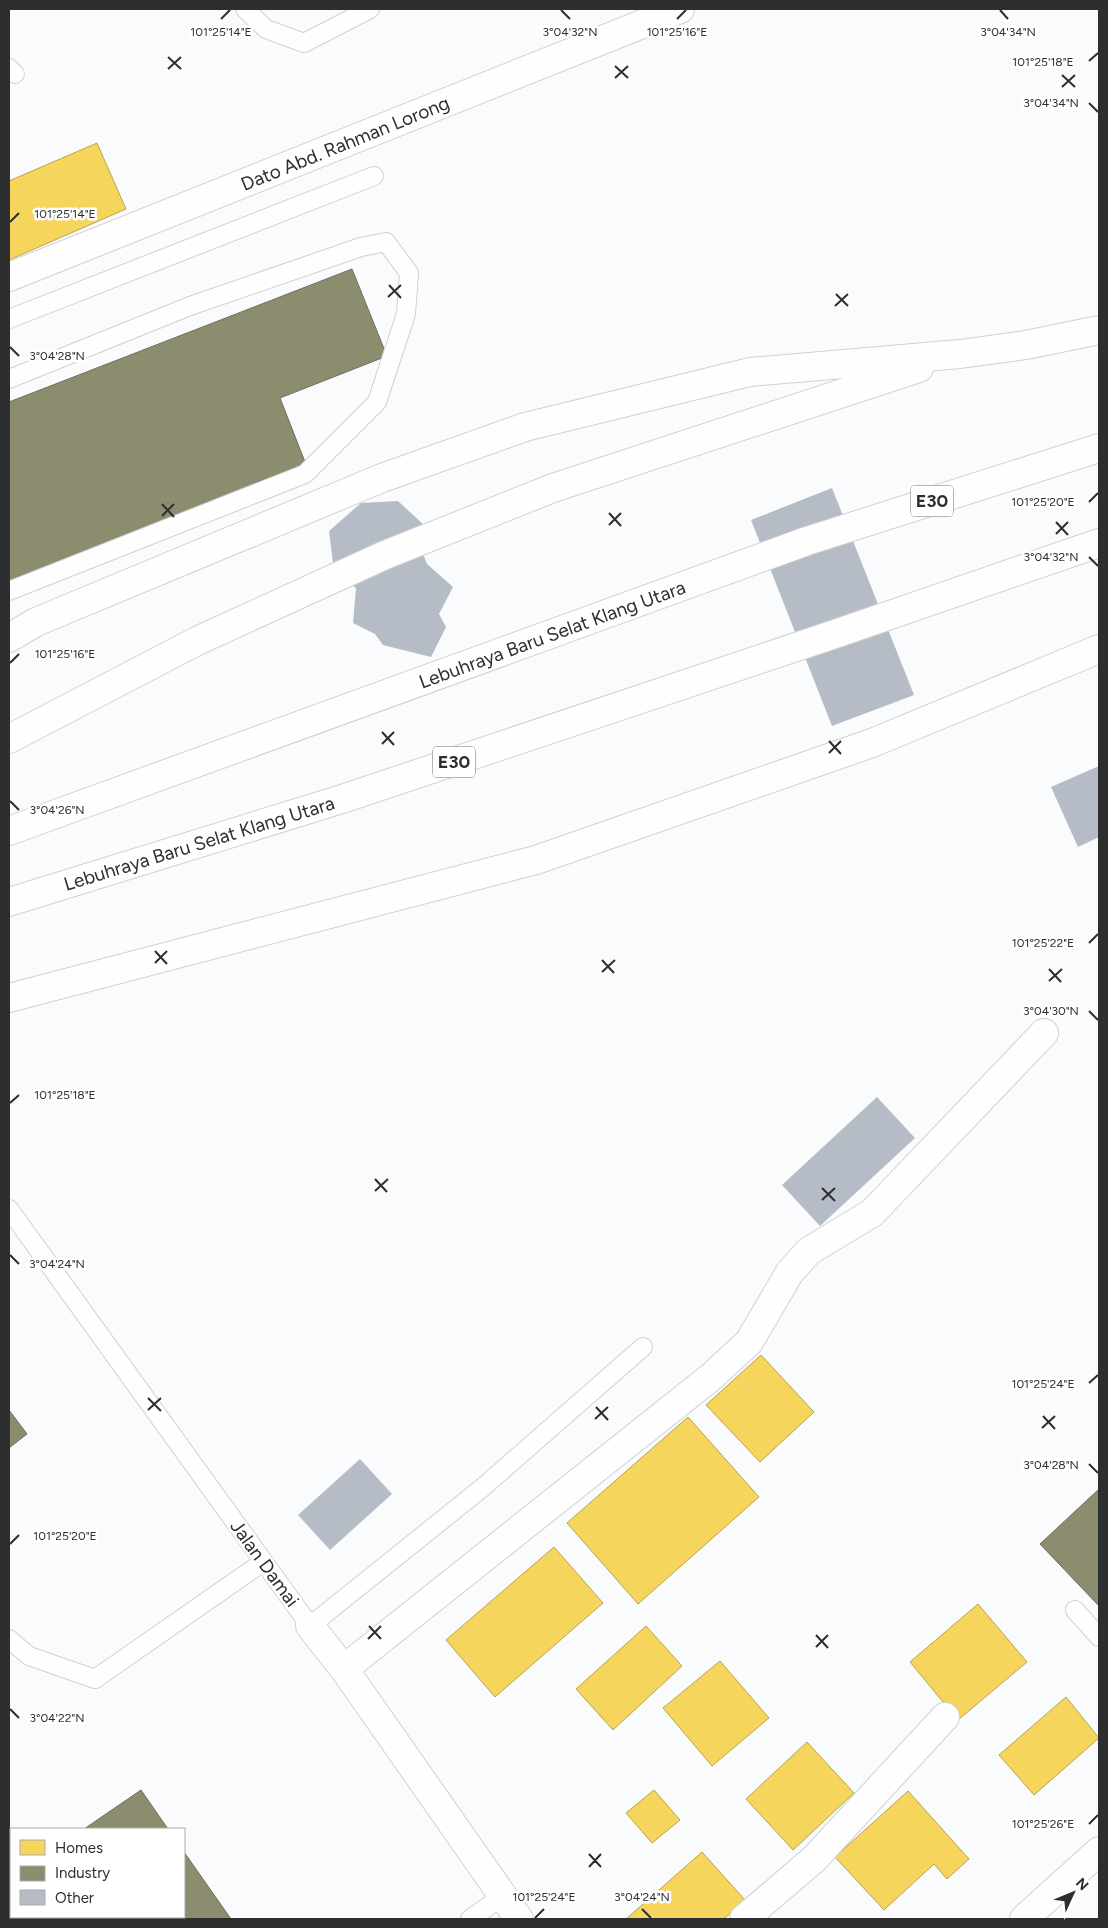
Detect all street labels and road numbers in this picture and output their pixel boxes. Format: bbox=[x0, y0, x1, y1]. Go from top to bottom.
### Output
street label: Dato Abd. Rahman Lorong bbox=[238, 91, 453, 196]
road number: E30 bbox=[911, 486, 953, 516]
street label: Lebuhraya Baru Selat Klang Utara bbox=[416, 575, 689, 693]
road number: E30 bbox=[433, 746, 475, 778]
street label: Lebuhraya Baru Selat Klang Utara bbox=[61, 791, 337, 896]
street label: Jalan Damai bbox=[225, 1515, 304, 1611]

